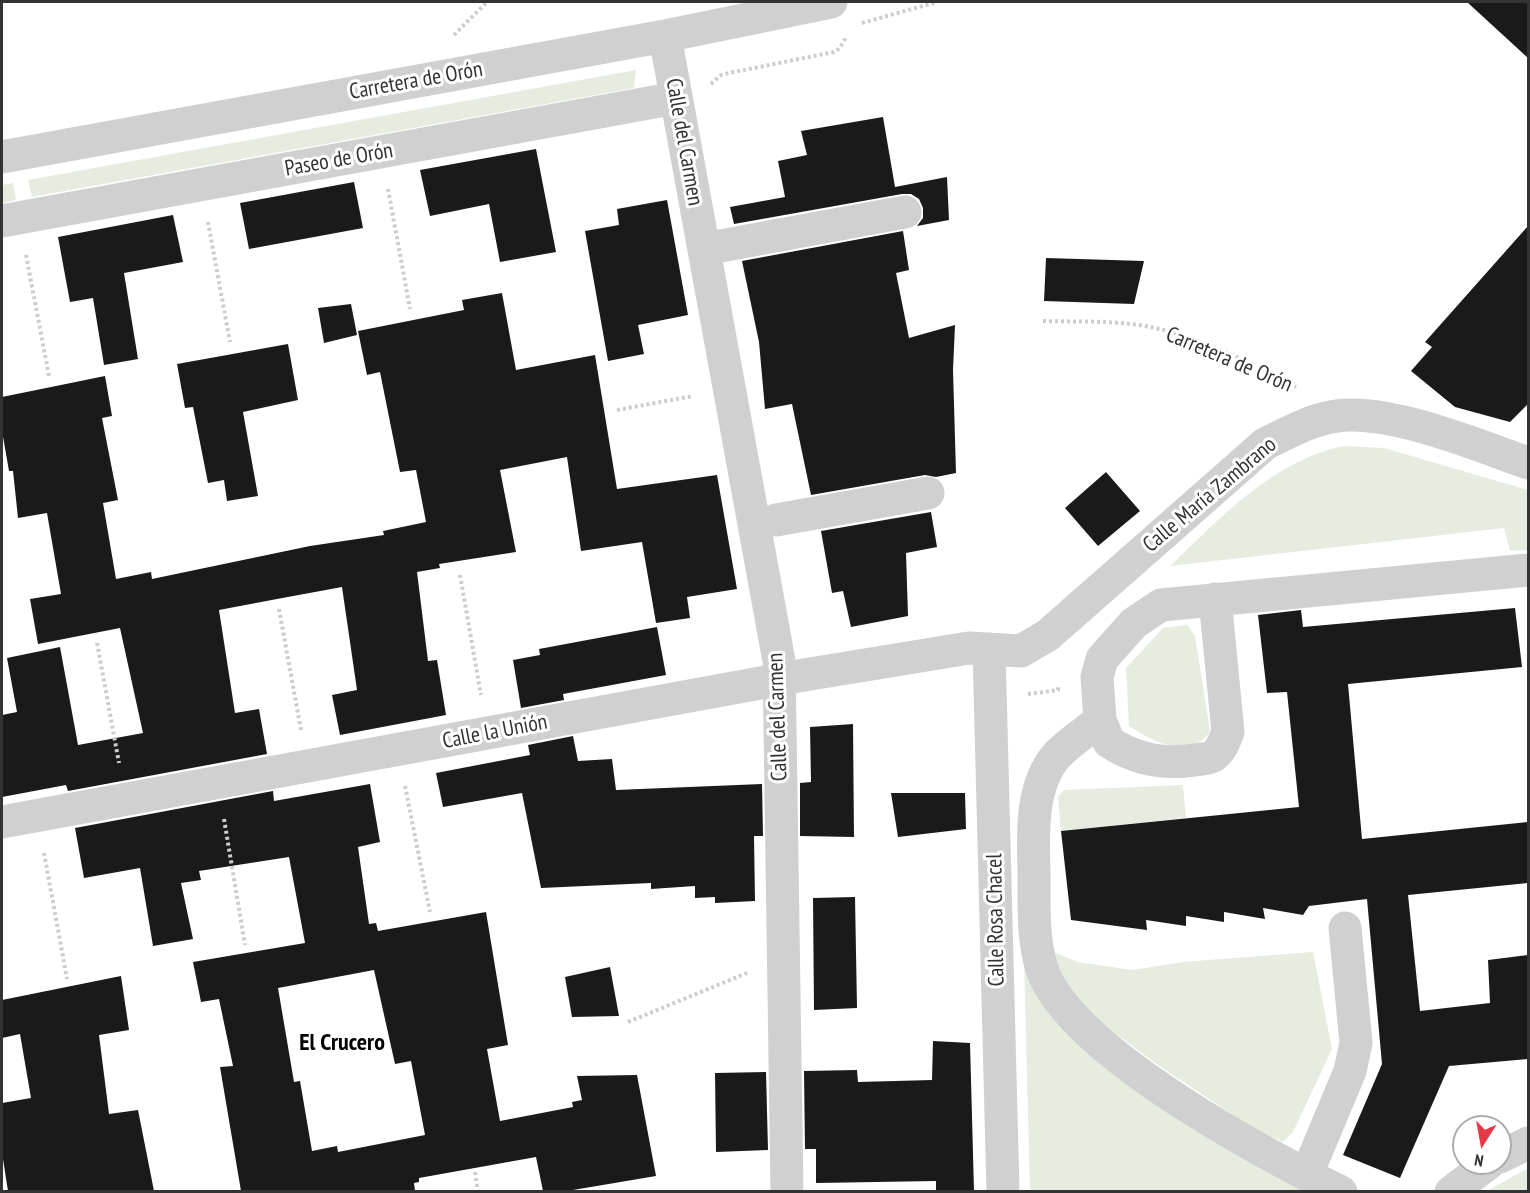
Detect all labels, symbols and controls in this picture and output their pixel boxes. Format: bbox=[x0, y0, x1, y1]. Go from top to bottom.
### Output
street label: Carretera de Orón bbox=[347, 56, 485, 106]
street label: Calle del Carmen bbox=[660, 76, 708, 208]
street label: Paseo de Orón bbox=[283, 138, 395, 182]
street label: Carretera de Orón bbox=[1162, 322, 1296, 398]
street label: Calle María Zambrano bbox=[1138, 432, 1282, 558]
street label: Calle del Carmen bbox=[763, 652, 793, 782]
street label: Calle la Unión bbox=[440, 709, 550, 755]
street label: Calle Rosa Chacel bbox=[982, 853, 1010, 987]
district label: El Crucero bbox=[299, 1029, 385, 1057]
north arrow bbox=[1452, 1115, 1512, 1175]
text: N bbox=[1473, 1150, 1485, 1171]

